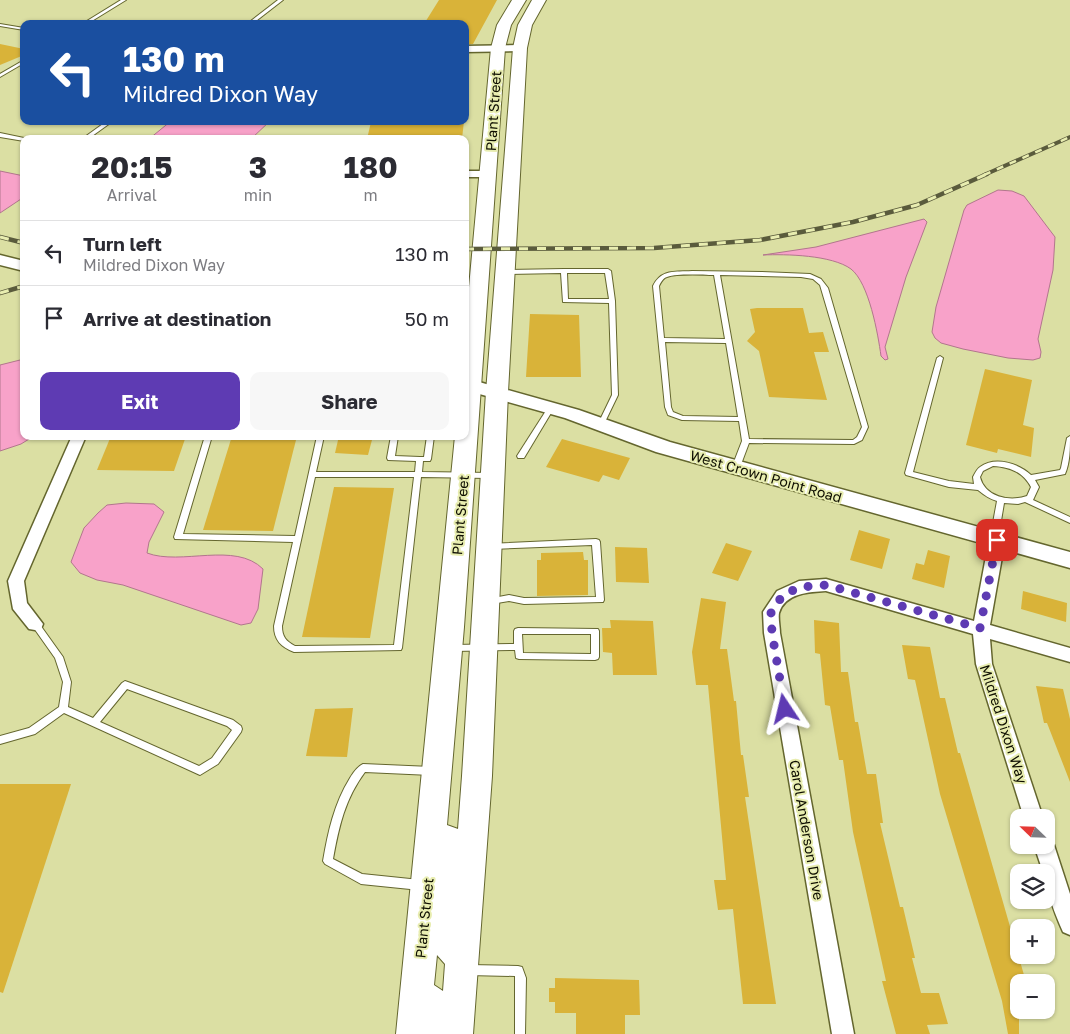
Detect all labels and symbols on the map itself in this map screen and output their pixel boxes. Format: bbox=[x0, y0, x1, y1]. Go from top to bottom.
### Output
street label: Plant Street bbox=[482, 70, 504, 152]
street label: West Crown Point Road bbox=[688, 446, 844, 506]
street label: Plant Street bbox=[448, 474, 472, 556]
pin bbox=[976, 519, 1018, 561]
street label: Mildred Dixon Way bbox=[977, 662, 1031, 786]
position arrow bbox=[758, 682, 810, 734]
street label: Carol Anderson Drive bbox=[786, 759, 828, 901]
north arrow bbox=[1010, 809, 1055, 854]
street label: Plant Street bbox=[411, 877, 437, 959]

